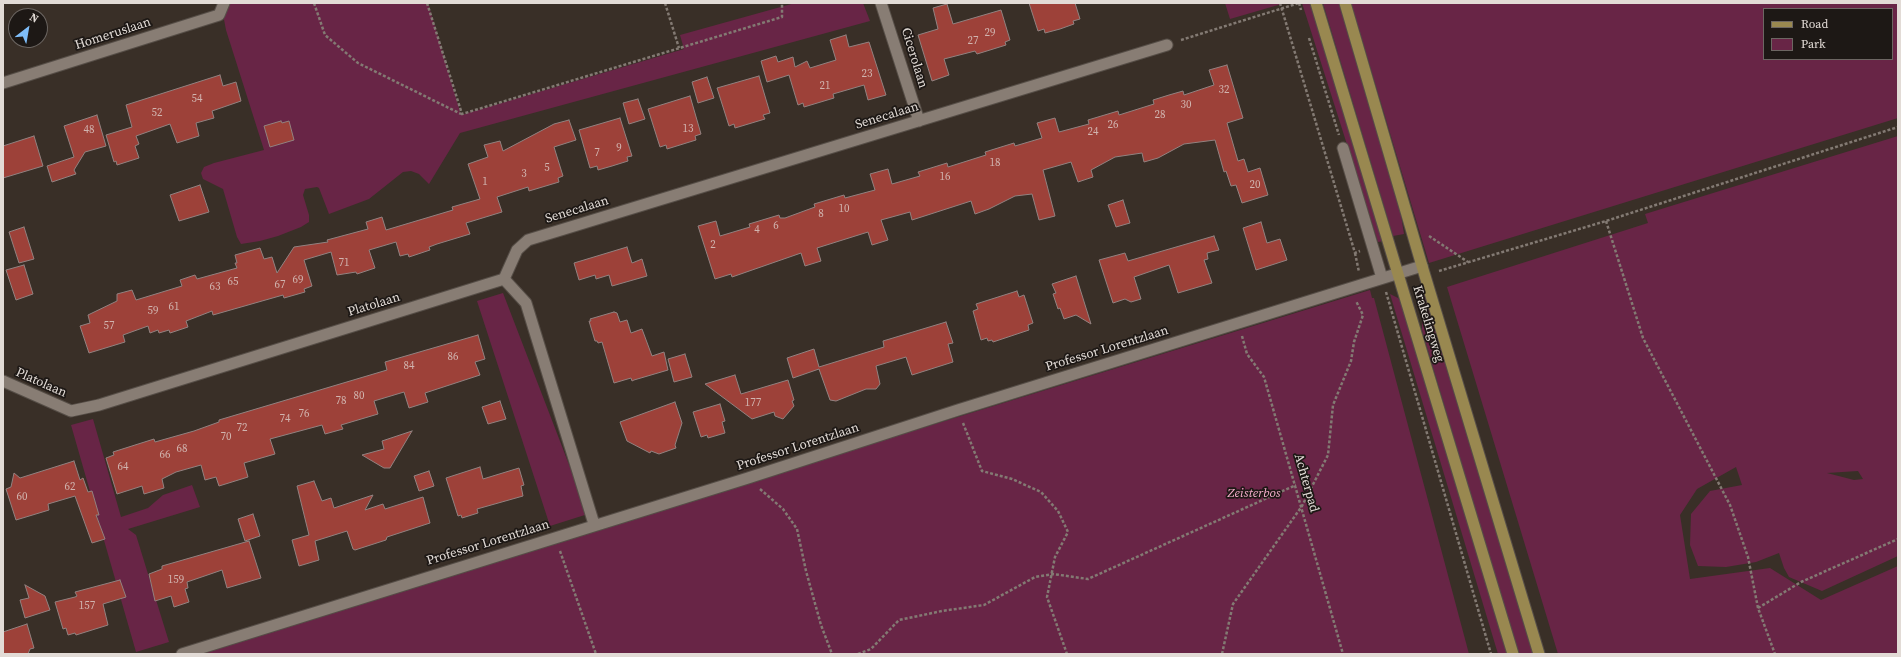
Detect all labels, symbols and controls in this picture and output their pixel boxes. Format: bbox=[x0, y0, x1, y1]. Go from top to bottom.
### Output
north arrow bbox=[8, 8, 48, 48]
legend bbox=[1763, 8, 1893, 60]
text: N bbox=[27, 10, 41, 27]
street label: Homeruslaan bbox=[73, 14, 153, 54]
text: Road bbox=[1801, 16, 1828, 32]
street label: Cicerolaan bbox=[897, 26, 931, 90]
house number: 29 bbox=[985, 26, 995, 40]
house number: 27 bbox=[968, 34, 978, 48]
text: Park bbox=[1801, 36, 1826, 52]
house number: 23 bbox=[862, 67, 872, 81]
house number: 21 bbox=[820, 79, 830, 93]
house number: 32 bbox=[1219, 83, 1229, 97]
house number: 54 bbox=[192, 92, 202, 106]
house number: 30 bbox=[1181, 98, 1191, 112]
street label: Senecalaan bbox=[853, 99, 921, 133]
house number: 52 bbox=[152, 106, 162, 120]
house number: 28 bbox=[1155, 108, 1165, 122]
house number: 26 bbox=[1108, 118, 1118, 132]
house number: 13 bbox=[683, 122, 693, 136]
house number: 48 bbox=[84, 123, 94, 137]
house number: 24 bbox=[1088, 125, 1098, 139]
house number: 9 bbox=[616, 141, 622, 155]
house number: 7 bbox=[594, 146, 600, 160]
house number: 18 bbox=[990, 156, 1000, 170]
house number: 5 bbox=[544, 161, 550, 175]
house number: 3 bbox=[521, 167, 527, 181]
house number: 16 bbox=[940, 170, 950, 184]
house number: 1 bbox=[482, 175, 488, 189]
house number: 20 bbox=[1250, 178, 1260, 192]
street label: Senecalaan bbox=[543, 193, 611, 227]
house number: 10 bbox=[839, 202, 849, 216]
house number: 8 bbox=[818, 207, 824, 221]
house number: 6 bbox=[773, 219, 779, 233]
house number: 4 bbox=[754, 223, 760, 237]
house number: 2 bbox=[710, 238, 716, 252]
house number: 71 bbox=[339, 256, 349, 270]
house number: 69 bbox=[293, 273, 303, 287]
house number: 65 bbox=[228, 275, 238, 289]
house number: 67 bbox=[275, 278, 285, 292]
house number: 63 bbox=[210, 280, 220, 294]
street label: Krakelingweg bbox=[1409, 284, 1447, 364]
street label: Platolaan bbox=[346, 290, 402, 320]
house number: 61 bbox=[169, 300, 179, 314]
house number: 59 bbox=[148, 304, 158, 318]
house number: 57 bbox=[104, 319, 114, 333]
street label: Professor Lorentzlaan bbox=[1044, 323, 1170, 375]
house number: 86 bbox=[448, 350, 458, 364]
house number: 84 bbox=[404, 359, 414, 373]
street label: Platolaan bbox=[13, 365, 69, 401]
house number: 80 bbox=[354, 389, 364, 403]
house number: 78 bbox=[336, 394, 346, 408]
house number: 177 bbox=[745, 396, 761, 410]
house number: 76 bbox=[299, 407, 309, 421]
house number: 74 bbox=[280, 412, 290, 426]
street label: Professor Lorentzlaan bbox=[735, 420, 861, 474]
house number: 72 bbox=[237, 421, 247, 435]
house number: 70 bbox=[221, 430, 231, 444]
house number: 68 bbox=[177, 442, 187, 456]
house number: 66 bbox=[160, 448, 170, 462]
street label: Achterpad bbox=[1290, 452, 1322, 514]
house number: 64 bbox=[118, 460, 128, 474]
house number: 62 bbox=[65, 480, 75, 494]
park label: Zeisterbos bbox=[1227, 486, 1281, 502]
house number: 60 bbox=[17, 490, 27, 504]
street label: Professor Lorentzlaan bbox=[425, 517, 551, 569]
house number: 159 bbox=[168, 573, 184, 587]
house number: 157 bbox=[79, 599, 95, 613]

